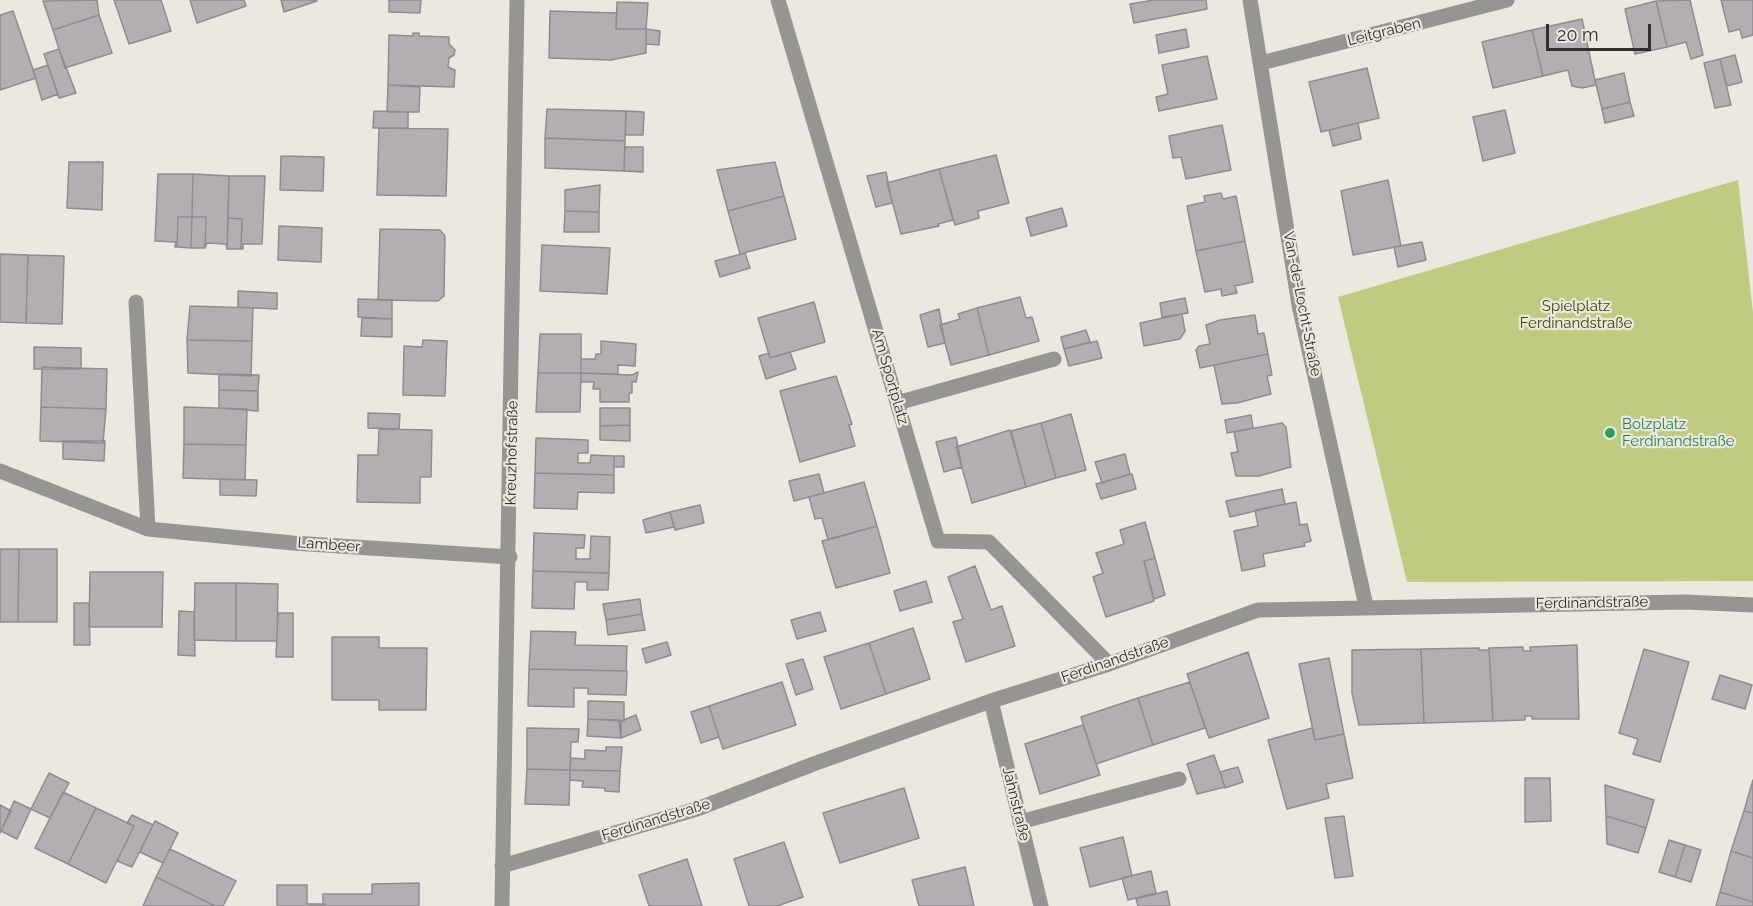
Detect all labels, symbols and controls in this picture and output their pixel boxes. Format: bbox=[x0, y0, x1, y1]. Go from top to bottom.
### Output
scale bar bbox=[1549, 12, 1654, 50]
street label: Leitgraben bbox=[1345, 14, 1423, 50]
text: 20 m bbox=[1557, 24, 1599, 45]
street label: Van-de-Locht-Straße bbox=[1279, 230, 1325, 378]
park label: Spielplatz Ferdinandstraße bbox=[1520, 297, 1632, 332]
street label: Am Sportplatz bbox=[868, 327, 912, 427]
street label: Kreuzhofstraße bbox=[502, 400, 522, 506]
place label: Bolzplatz Ferdinandstraße bbox=[1622, 415, 1735, 450]
marker: Bolzplatz Ferdinandstraße bbox=[1603, 426, 1617, 440]
street label: Lambeer bbox=[297, 534, 361, 556]
street label: Ferdinandstraße bbox=[1536, 593, 1648, 613]
street label: Ferdinandstraße bbox=[1059, 633, 1171, 687]
street label: Jahnstraße bbox=[998, 765, 1034, 843]
street label: Ferdinandstraße bbox=[600, 795, 712, 845]

